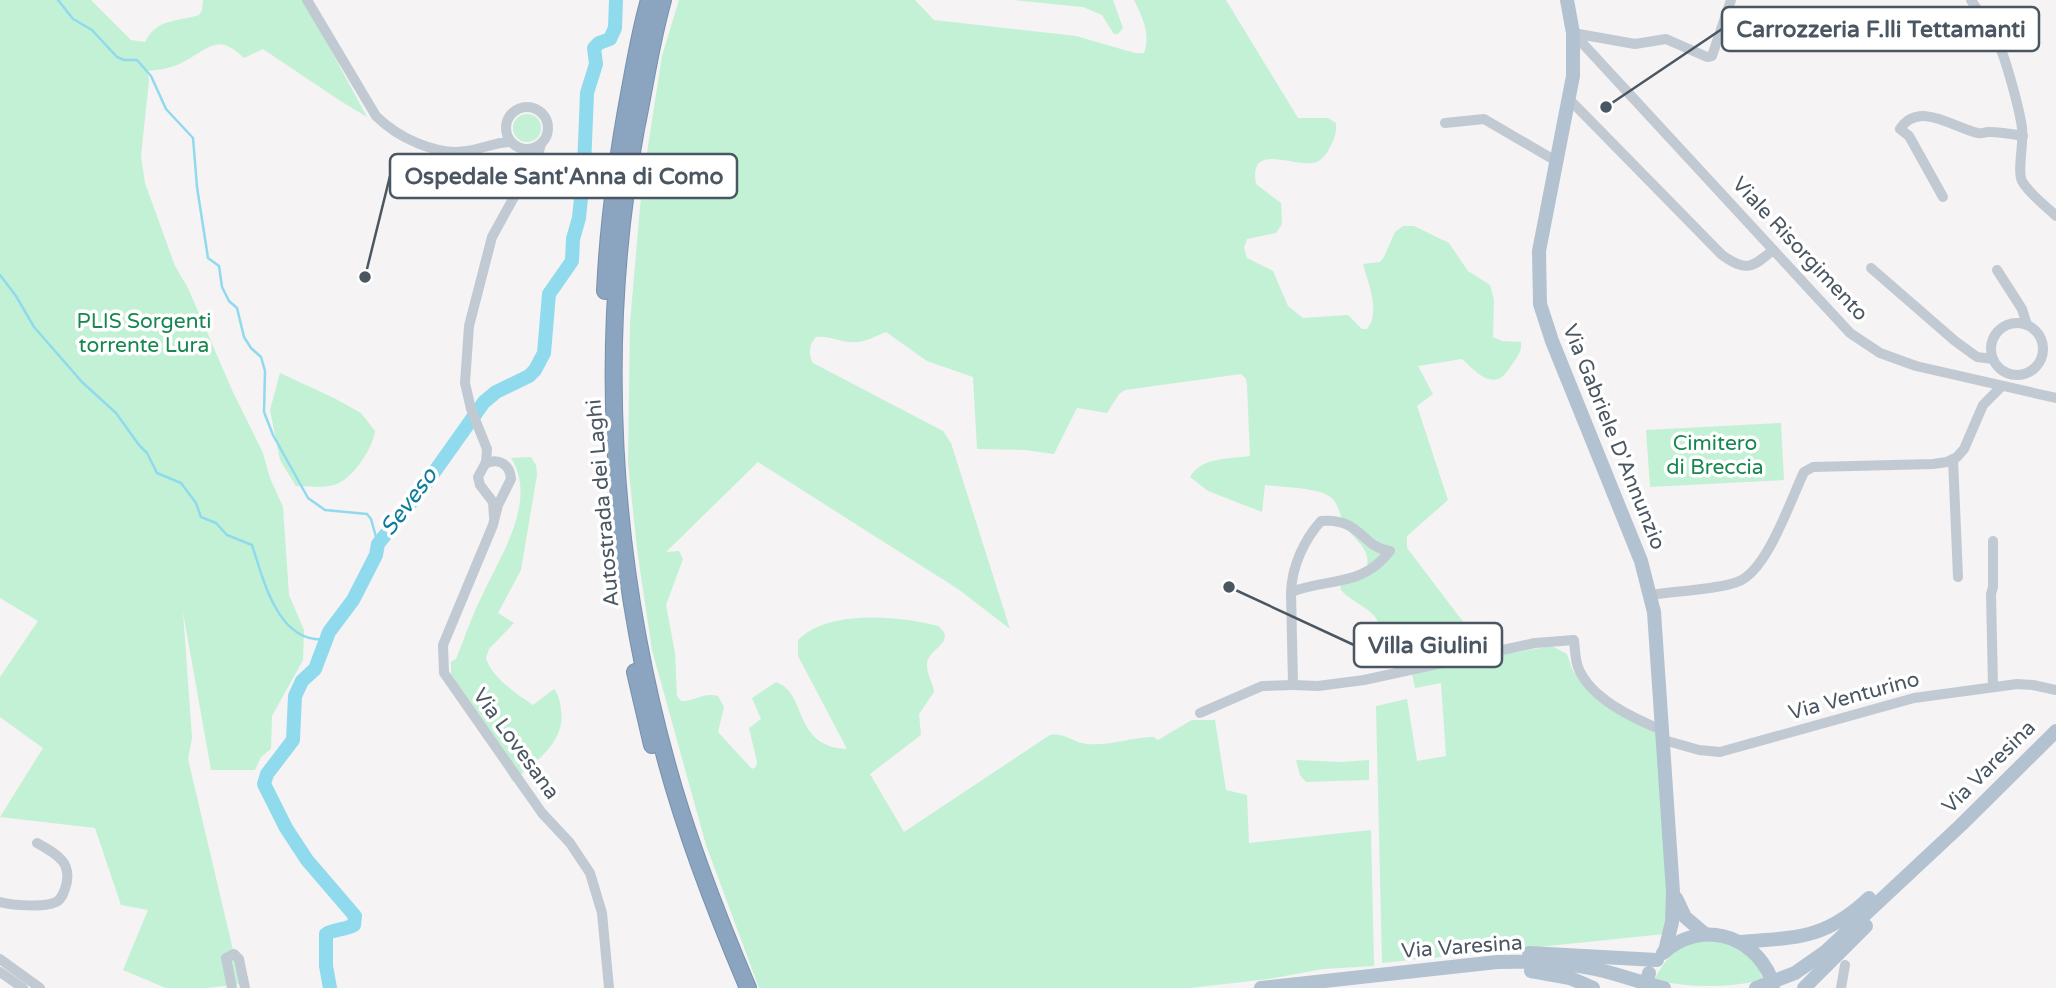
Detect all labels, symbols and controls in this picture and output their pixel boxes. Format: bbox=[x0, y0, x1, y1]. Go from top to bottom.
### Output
callout: Carrozzeria F.lli Tettamanti bbox=[1722, 7, 2039, 51]
text: Carrozzeria F.lli Tettamanti bbox=[1736, 16, 2026, 44]
callout: Ospedale Sant'Anna di Como bbox=[390, 154, 737, 198]
text: Ospedale Sant'Anna di Como bbox=[405, 163, 723, 191]
street label: Viale Risorgimento bbox=[1727, 172, 1873, 326]
park label: PLIS Sorgenti torrente Lura bbox=[77, 309, 211, 358]
street label: Via Gabriele D'Annunzio bbox=[1557, 321, 1671, 553]
street label: Autostrada dei Laghi bbox=[581, 398, 625, 608]
park label: Cimitero di Breccia bbox=[1666, 431, 1764, 480]
water label: Seveso bbox=[375, 462, 444, 541]
callout: Villa Giulini bbox=[1354, 623, 1502, 667]
text: Villa Giulini bbox=[1368, 632, 1488, 660]
street label: Via Venturino bbox=[1786, 667, 1922, 725]
street label: Via Lovesana bbox=[467, 684, 565, 804]
street label: Via Varesina bbox=[1937, 715, 2041, 819]
street label: Via Varesina bbox=[1400, 930, 1524, 964]

